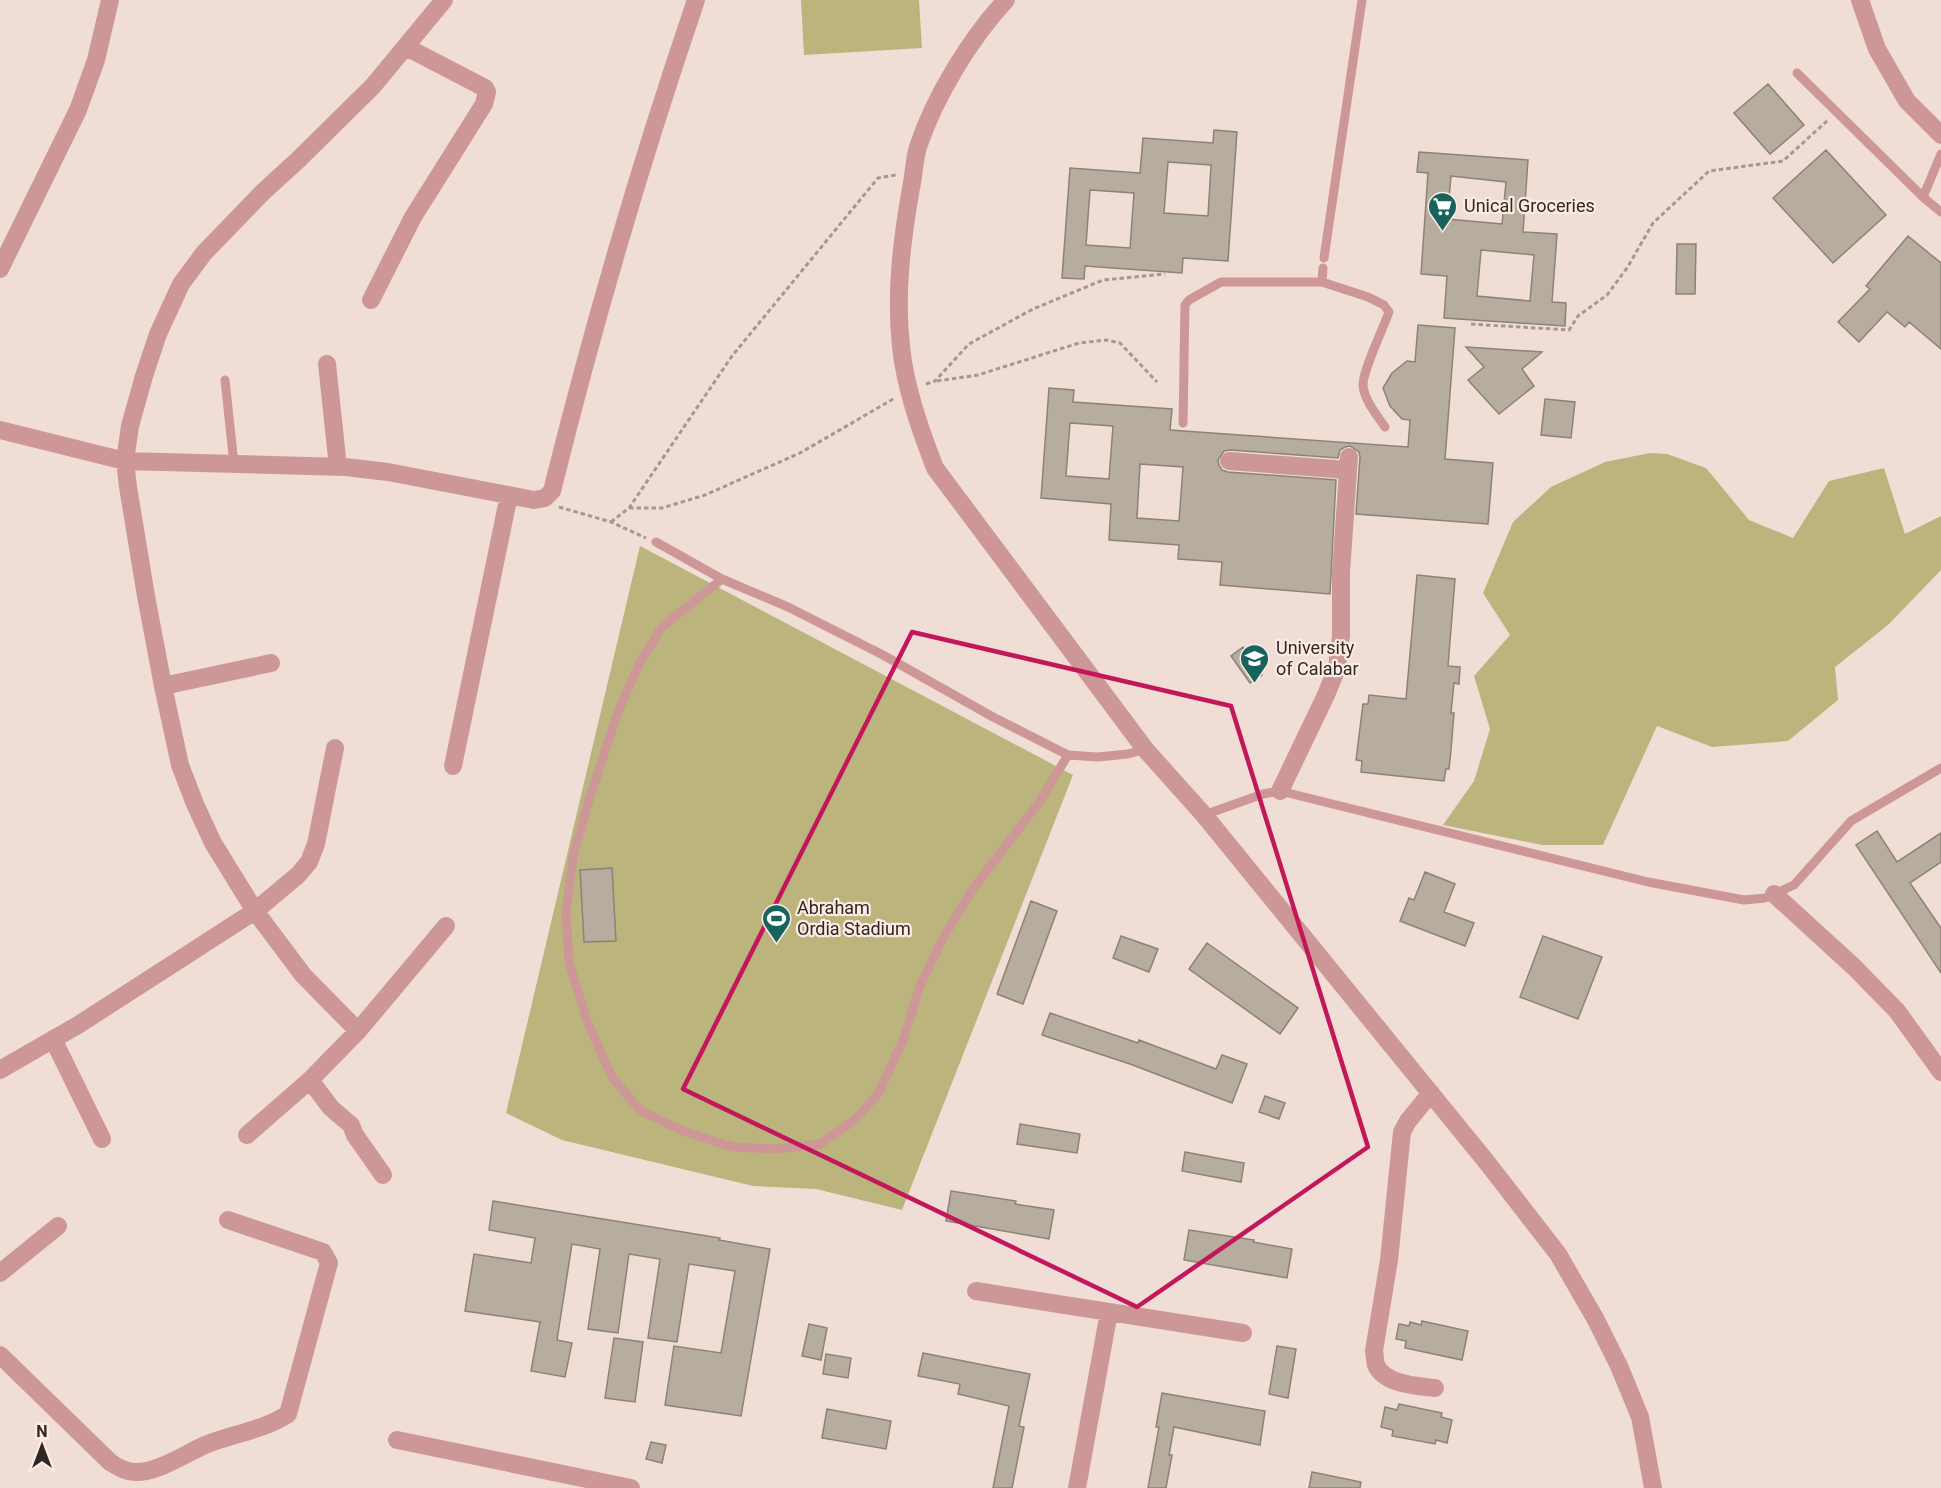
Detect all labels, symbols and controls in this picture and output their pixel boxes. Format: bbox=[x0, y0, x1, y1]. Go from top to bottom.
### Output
supermarket icon: Unical Groceries bbox=[1427, 190, 1459, 232]
place label: Unical Groceries bbox=[1464, 195, 1595, 216]
place label: University of Calabar bbox=[1276, 637, 1359, 679]
school or university icon: University of Calabar bbox=[1239, 642, 1271, 684]
place label: Abraham Ordia Stadium bbox=[797, 897, 911, 939]
sports icon: Abraham Ordia Stadium bbox=[760, 902, 792, 944]
north arrow bbox=[12, 1416, 72, 1476]
text: N bbox=[36, 1422, 48, 1441]

